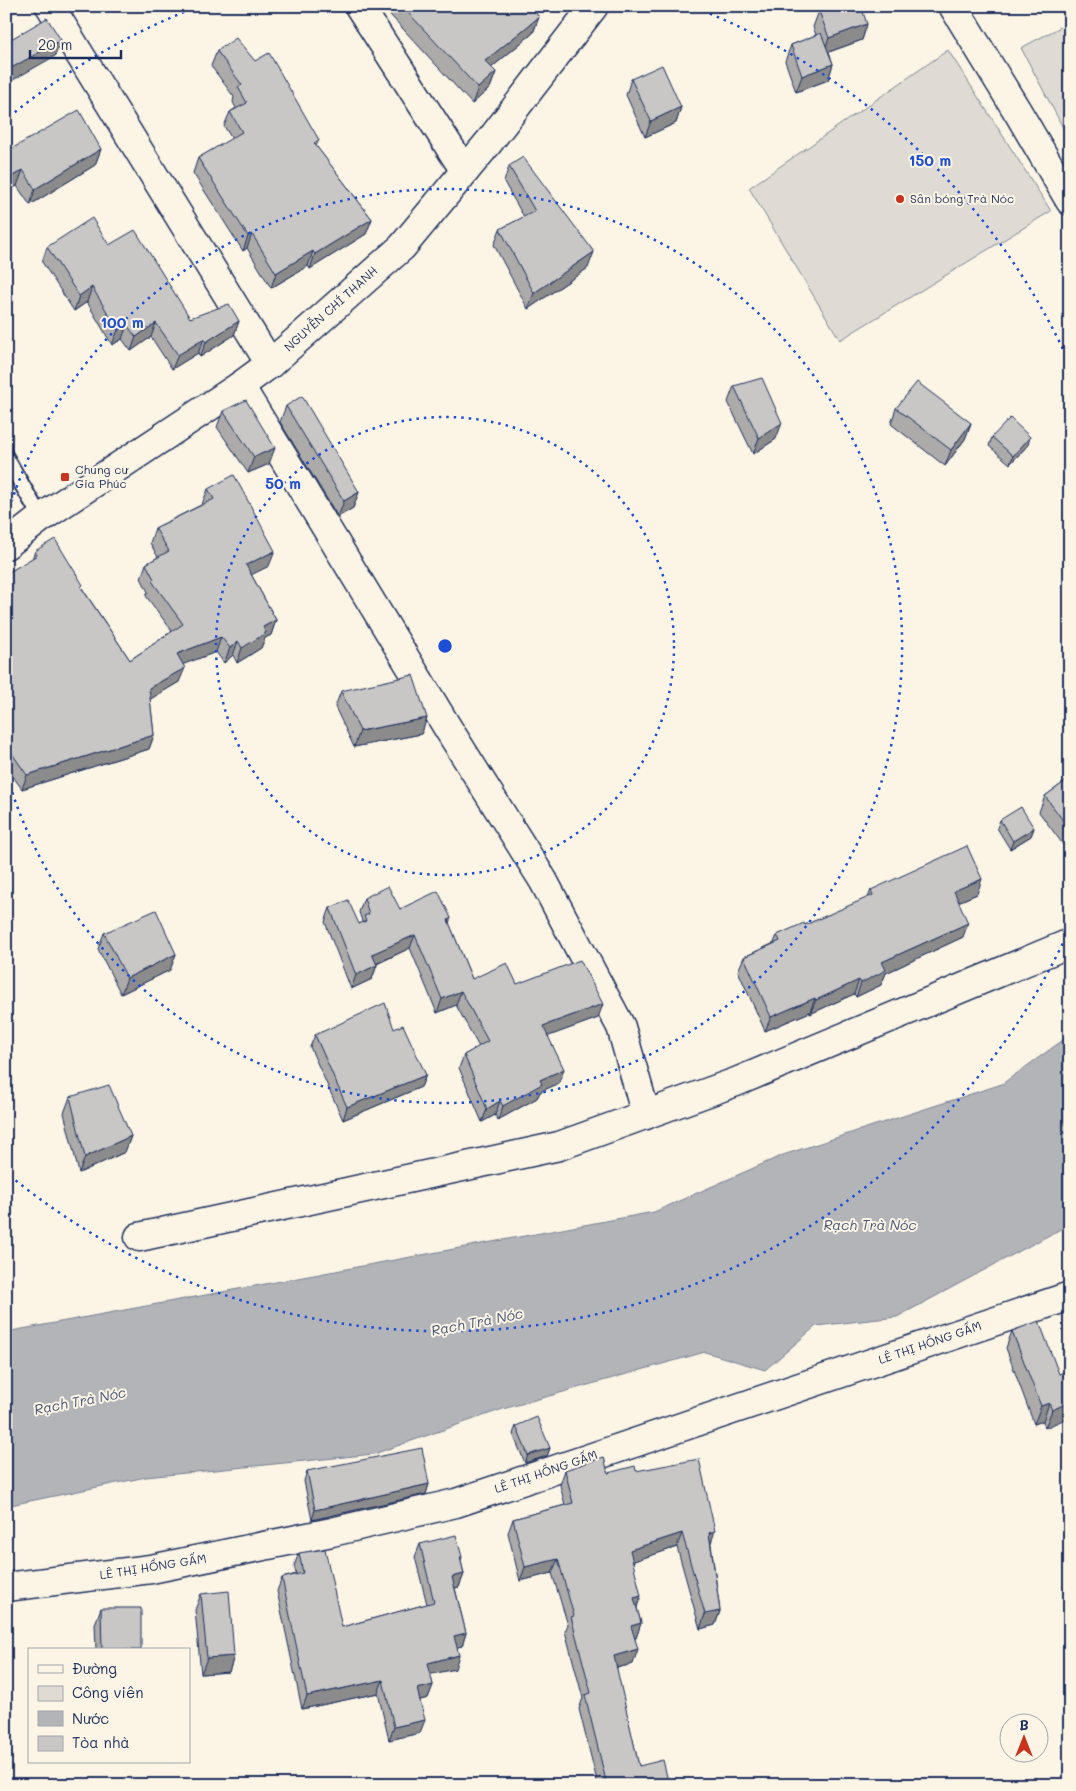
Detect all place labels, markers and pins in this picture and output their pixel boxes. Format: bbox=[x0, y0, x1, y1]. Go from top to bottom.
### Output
place label: Sân bóng Trà Nóc bbox=[910, 190, 1014, 206]
marker: Sân bóng Trà Nóc bbox=[894, 193, 906, 205]
place label: Chung cư Gia Phúc bbox=[75, 461, 128, 491]
marker: Chung cư Gia Phúc bbox=[59, 471, 71, 483]
centre of rings bbox=[436, 637, 454, 655]

